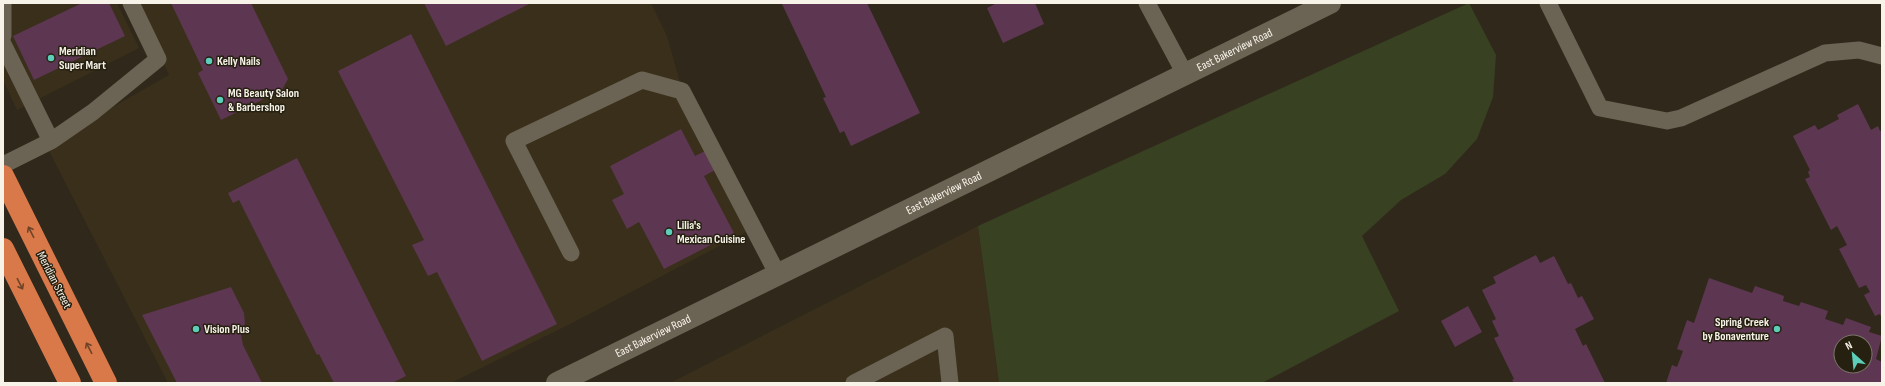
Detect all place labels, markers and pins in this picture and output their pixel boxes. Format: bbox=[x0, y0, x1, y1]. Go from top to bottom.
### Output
place label: Meridian Super Mart bbox=[59, 44, 106, 73]
marker: Meridian Super Mart bbox=[46, 53, 56, 63]
place label: Kelly Nails bbox=[217, 54, 261, 69]
marker: Kelly Nails bbox=[204, 56, 214, 66]
place label: MG Beauty Salon & Barbershop bbox=[228, 86, 299, 115]
marker: MG Beauty Salon & Barbershop bbox=[215, 95, 225, 105]
place label: Lilia's Mexican Cuisine bbox=[677, 218, 745, 247]
marker: Lilia's Mexican Cuisine bbox=[664, 227, 674, 237]
place label: Spring Creek by Bonaventure bbox=[1703, 315, 1769, 344]
place label: Vision Plus bbox=[204, 322, 250, 337]
marker: Vision Plus bbox=[191, 324, 201, 334]
marker: Spring Creek by Bonaventure bbox=[1772, 324, 1782, 334]

